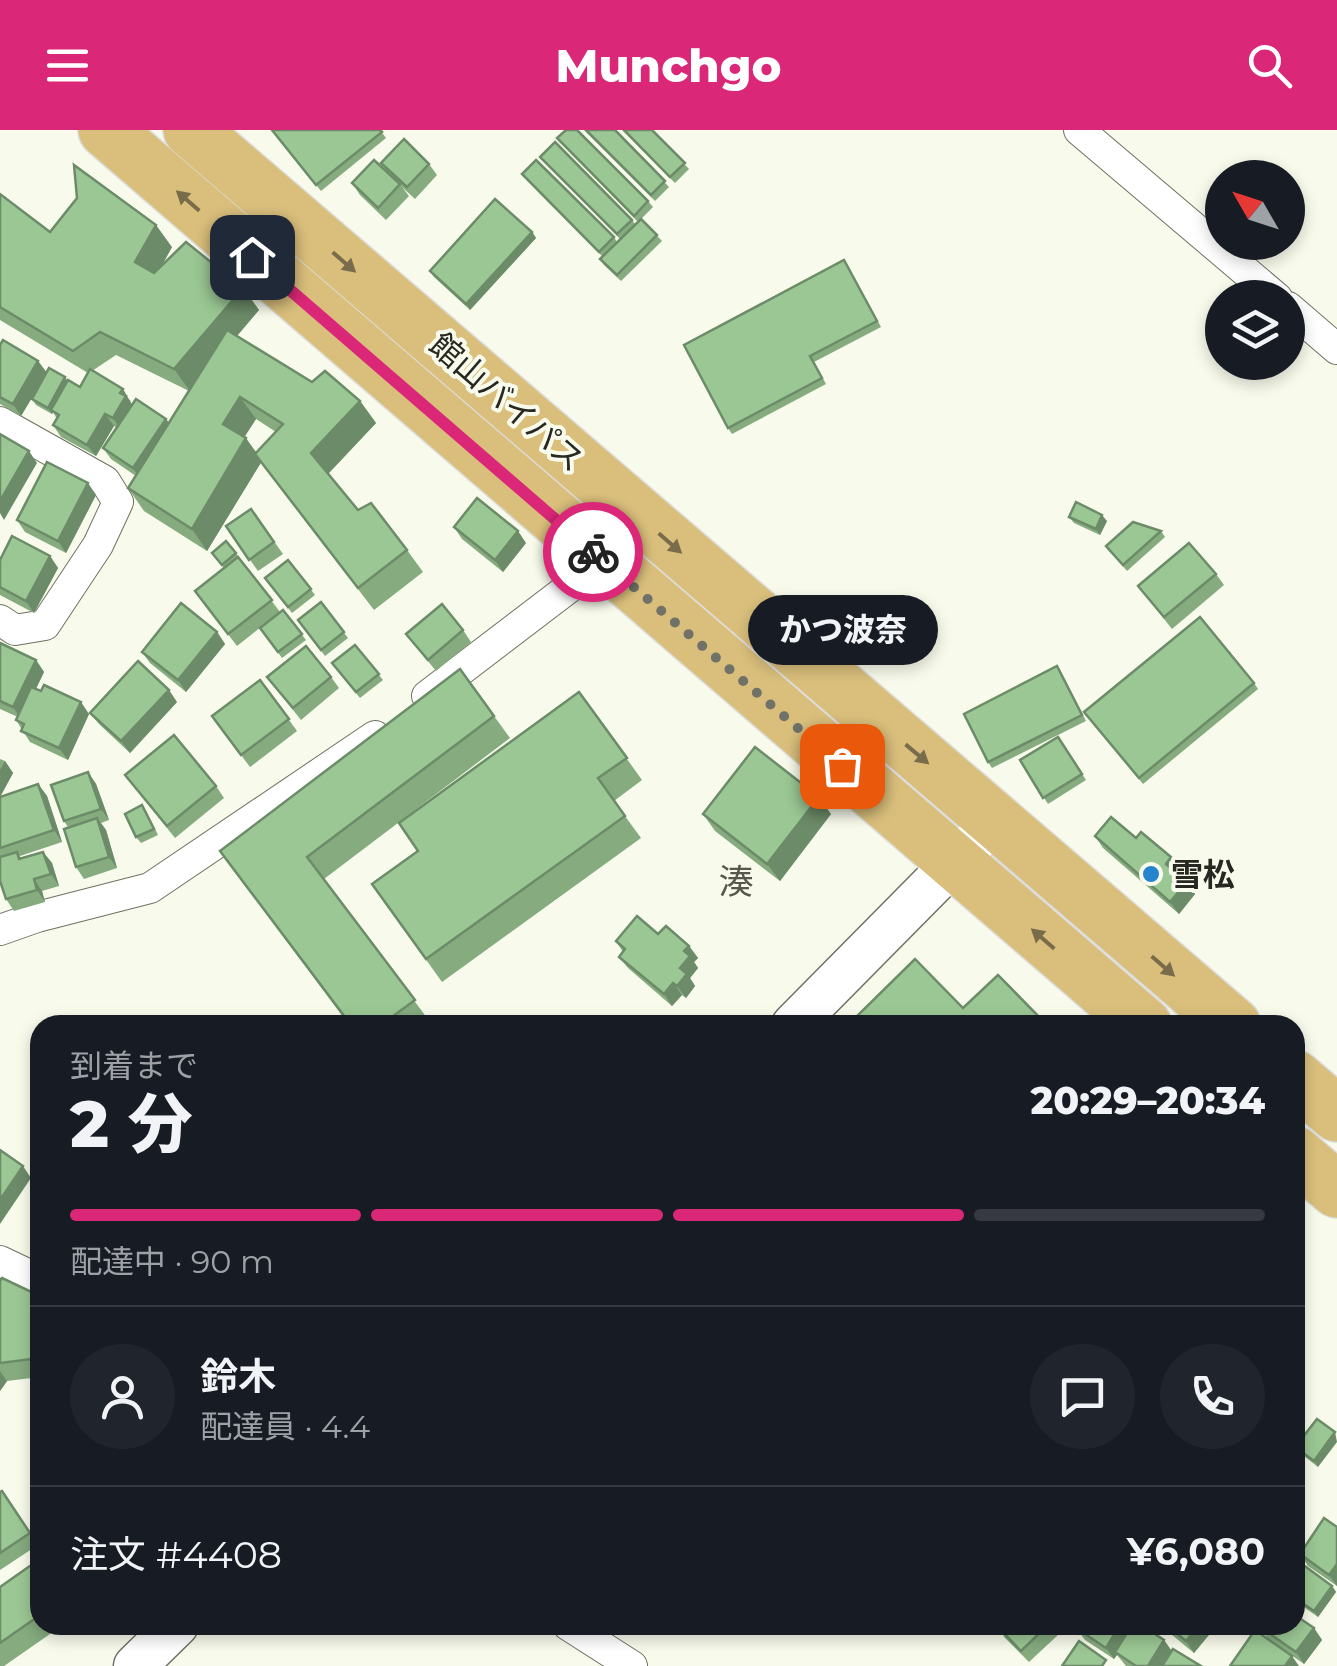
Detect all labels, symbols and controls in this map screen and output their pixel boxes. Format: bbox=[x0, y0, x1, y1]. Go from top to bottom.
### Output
icon: menu bbox=[40, 38, 95, 93]
text: Munchgo bbox=[555, 38, 782, 93]
icon: search bbox=[1242, 38, 1297, 93]
north arrow bbox=[1205, 160, 1305, 260]
map controls bbox=[1205, 160, 1305, 380]
one-way arrow bbox=[175, 190, 200, 212]
pin bbox=[210, 215, 295, 300]
icon: home bbox=[225, 230, 280, 285]
one-way arrow bbox=[332, 250, 357, 272]
button: layers bbox=[1205, 280, 1305, 380]
street label: 館山バイパス bbox=[422, 325, 592, 479]
courier bbox=[543, 502, 643, 602]
icon: bike bbox=[566, 525, 621, 580]
one-way arrow bbox=[657, 531, 682, 553]
callout: かつ波奈 bbox=[747, 596, 937, 666]
text: かつ波奈 bbox=[779, 610, 907, 649]
pin bbox=[800, 724, 885, 809]
icon: bag bbox=[815, 739, 870, 794]
one-way arrow bbox=[904, 743, 929, 765]
place label: 雪松 bbox=[1171, 855, 1235, 894]
district label: 湊 bbox=[718, 860, 754, 903]
marker: 雪松 bbox=[1140, 863, 1162, 885]
one-way arrow bbox=[1031, 928, 1056, 950]
one-way arrow bbox=[1151, 954, 1176, 976]
text: 到着まで bbox=[70, 1046, 198, 1085]
text: 20:29–20:34 bbox=[1031, 1077, 1265, 1124]
text: 2 分 bbox=[70, 1084, 193, 1163]
text: 配達中 · 90 m bbox=[70, 1242, 274, 1281]
button: person bbox=[70, 1344, 175, 1449]
button: chat bbox=[1030, 1344, 1135, 1449]
button: phone bbox=[1160, 1344, 1265, 1449]
text: 鈴木 bbox=[200, 1353, 276, 1400]
text: 配達員 · 4.4 bbox=[200, 1407, 370, 1446]
text: ¥6,080 bbox=[1127, 1528, 1265, 1575]
text: 注文 #4408 bbox=[70, 1531, 282, 1578]

